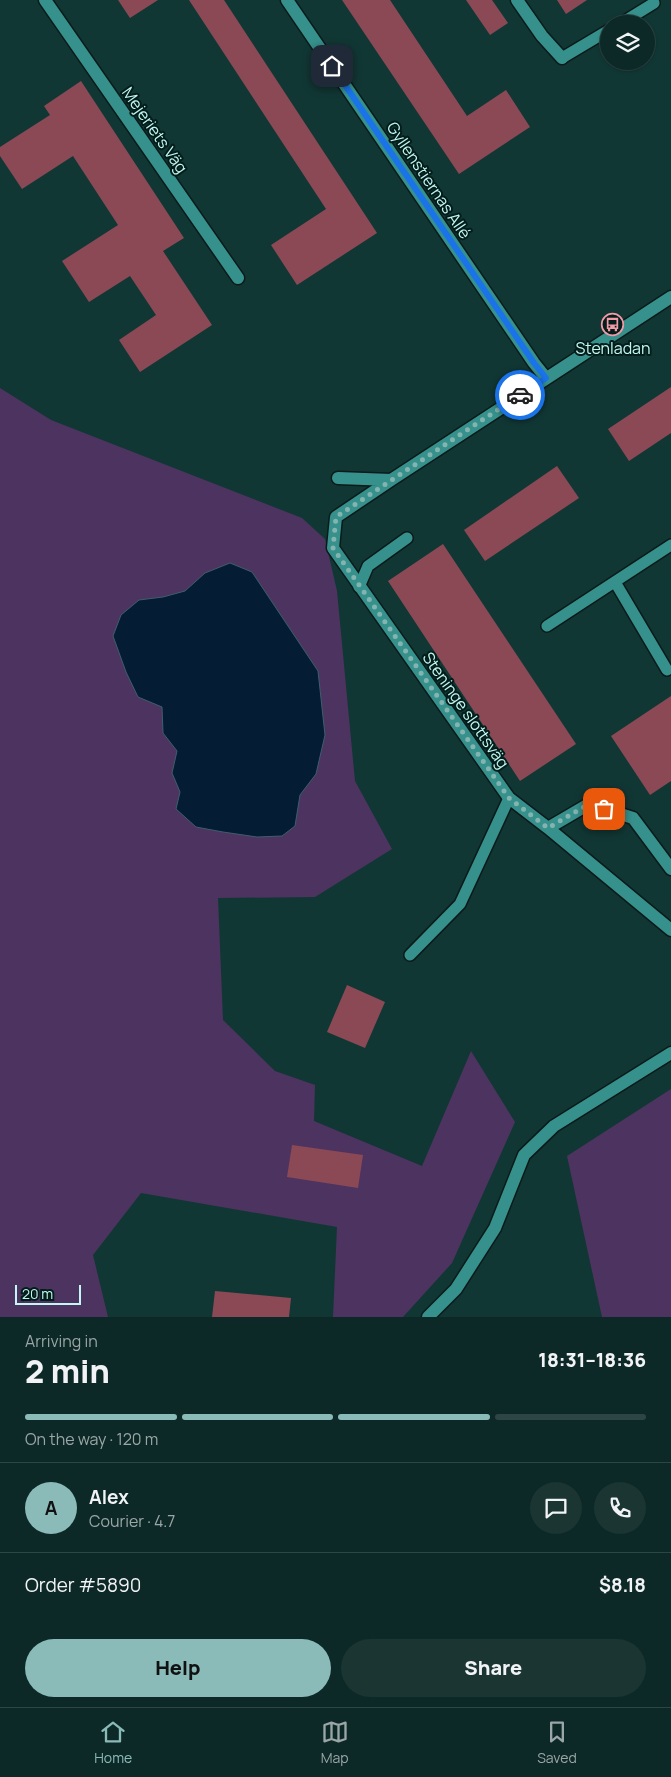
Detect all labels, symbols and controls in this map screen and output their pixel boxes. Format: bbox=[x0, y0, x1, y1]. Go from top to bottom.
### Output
map controls bbox=[600, 15, 655, 70]
button: layers bbox=[600, 15, 655, 70]
pin bbox=[311, 45, 353, 87]
icon: home bbox=[318, 52, 346, 80]
street label: Mejeriets Väg bbox=[117, 83, 193, 177]
street label: Gyllenstiernas Allé bbox=[382, 117, 476, 243]
bus stop icon: Stenladan bbox=[601, 312, 625, 336]
place label: Stenladan bbox=[575, 337, 651, 359]
courier bbox=[495, 370, 545, 420]
icon: car bbox=[506, 381, 534, 409]
street label: Steninge slottsväg bbox=[418, 647, 514, 773]
pin bbox=[583, 788, 625, 830]
icon: bag bbox=[590, 795, 618, 823]
scale bar bbox=[15, 1282, 81, 1305]
text: 20 m bbox=[22, 1284, 53, 1303]
text: Arriving in bbox=[25, 1330, 98, 1352]
text: 18:31–18:36 bbox=[538, 1347, 646, 1373]
text: 2 min bbox=[25, 1349, 110, 1393]
text: On the way · 120 m bbox=[25, 1428, 158, 1450]
button: chat bbox=[530, 1482, 582, 1534]
button: phone bbox=[594, 1482, 646, 1534]
text: Alex bbox=[89, 1484, 129, 1510]
text: A bbox=[45, 1495, 57, 1521]
text: Courier · 4.7 bbox=[89, 1510, 175, 1532]
text: Order #5890 bbox=[25, 1572, 141, 1598]
text: $8.18 bbox=[599, 1572, 646, 1598]
button: Help bbox=[25, 1639, 331, 1697]
button: Share bbox=[341, 1639, 646, 1697]
tab: Home bbox=[94, 1718, 132, 1767]
tab: Map bbox=[321, 1718, 349, 1767]
tab: Saved bbox=[537, 1718, 577, 1767]

